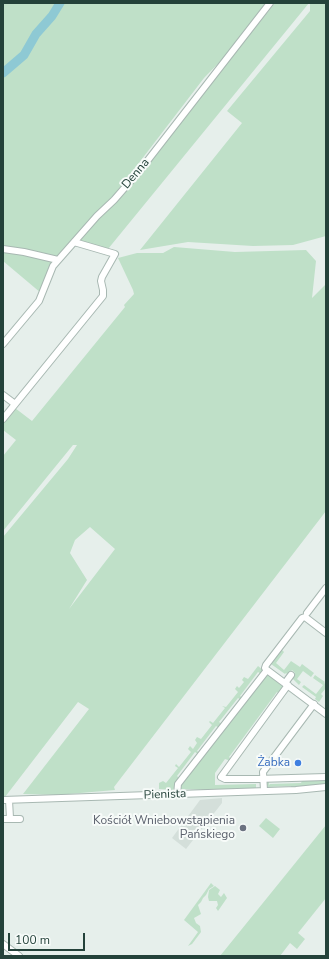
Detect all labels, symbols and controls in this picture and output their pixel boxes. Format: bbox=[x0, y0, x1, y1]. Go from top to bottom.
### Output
street label: Denna bbox=[119, 156, 153, 192]
place label: Żabka bbox=[257, 756, 290, 770]
marker: Żabka bbox=[293, 758, 303, 768]
street label: Pienista bbox=[143, 787, 187, 803]
place label: Kościół Wniebowstąpienia Pańskiego bbox=[93, 814, 235, 842]
marker: Kościół Wniebowstąpienia Pańskiego bbox=[238, 823, 248, 833]
scale bar bbox=[10, 925, 87, 951]
text: 100 m bbox=[15, 932, 50, 948]

